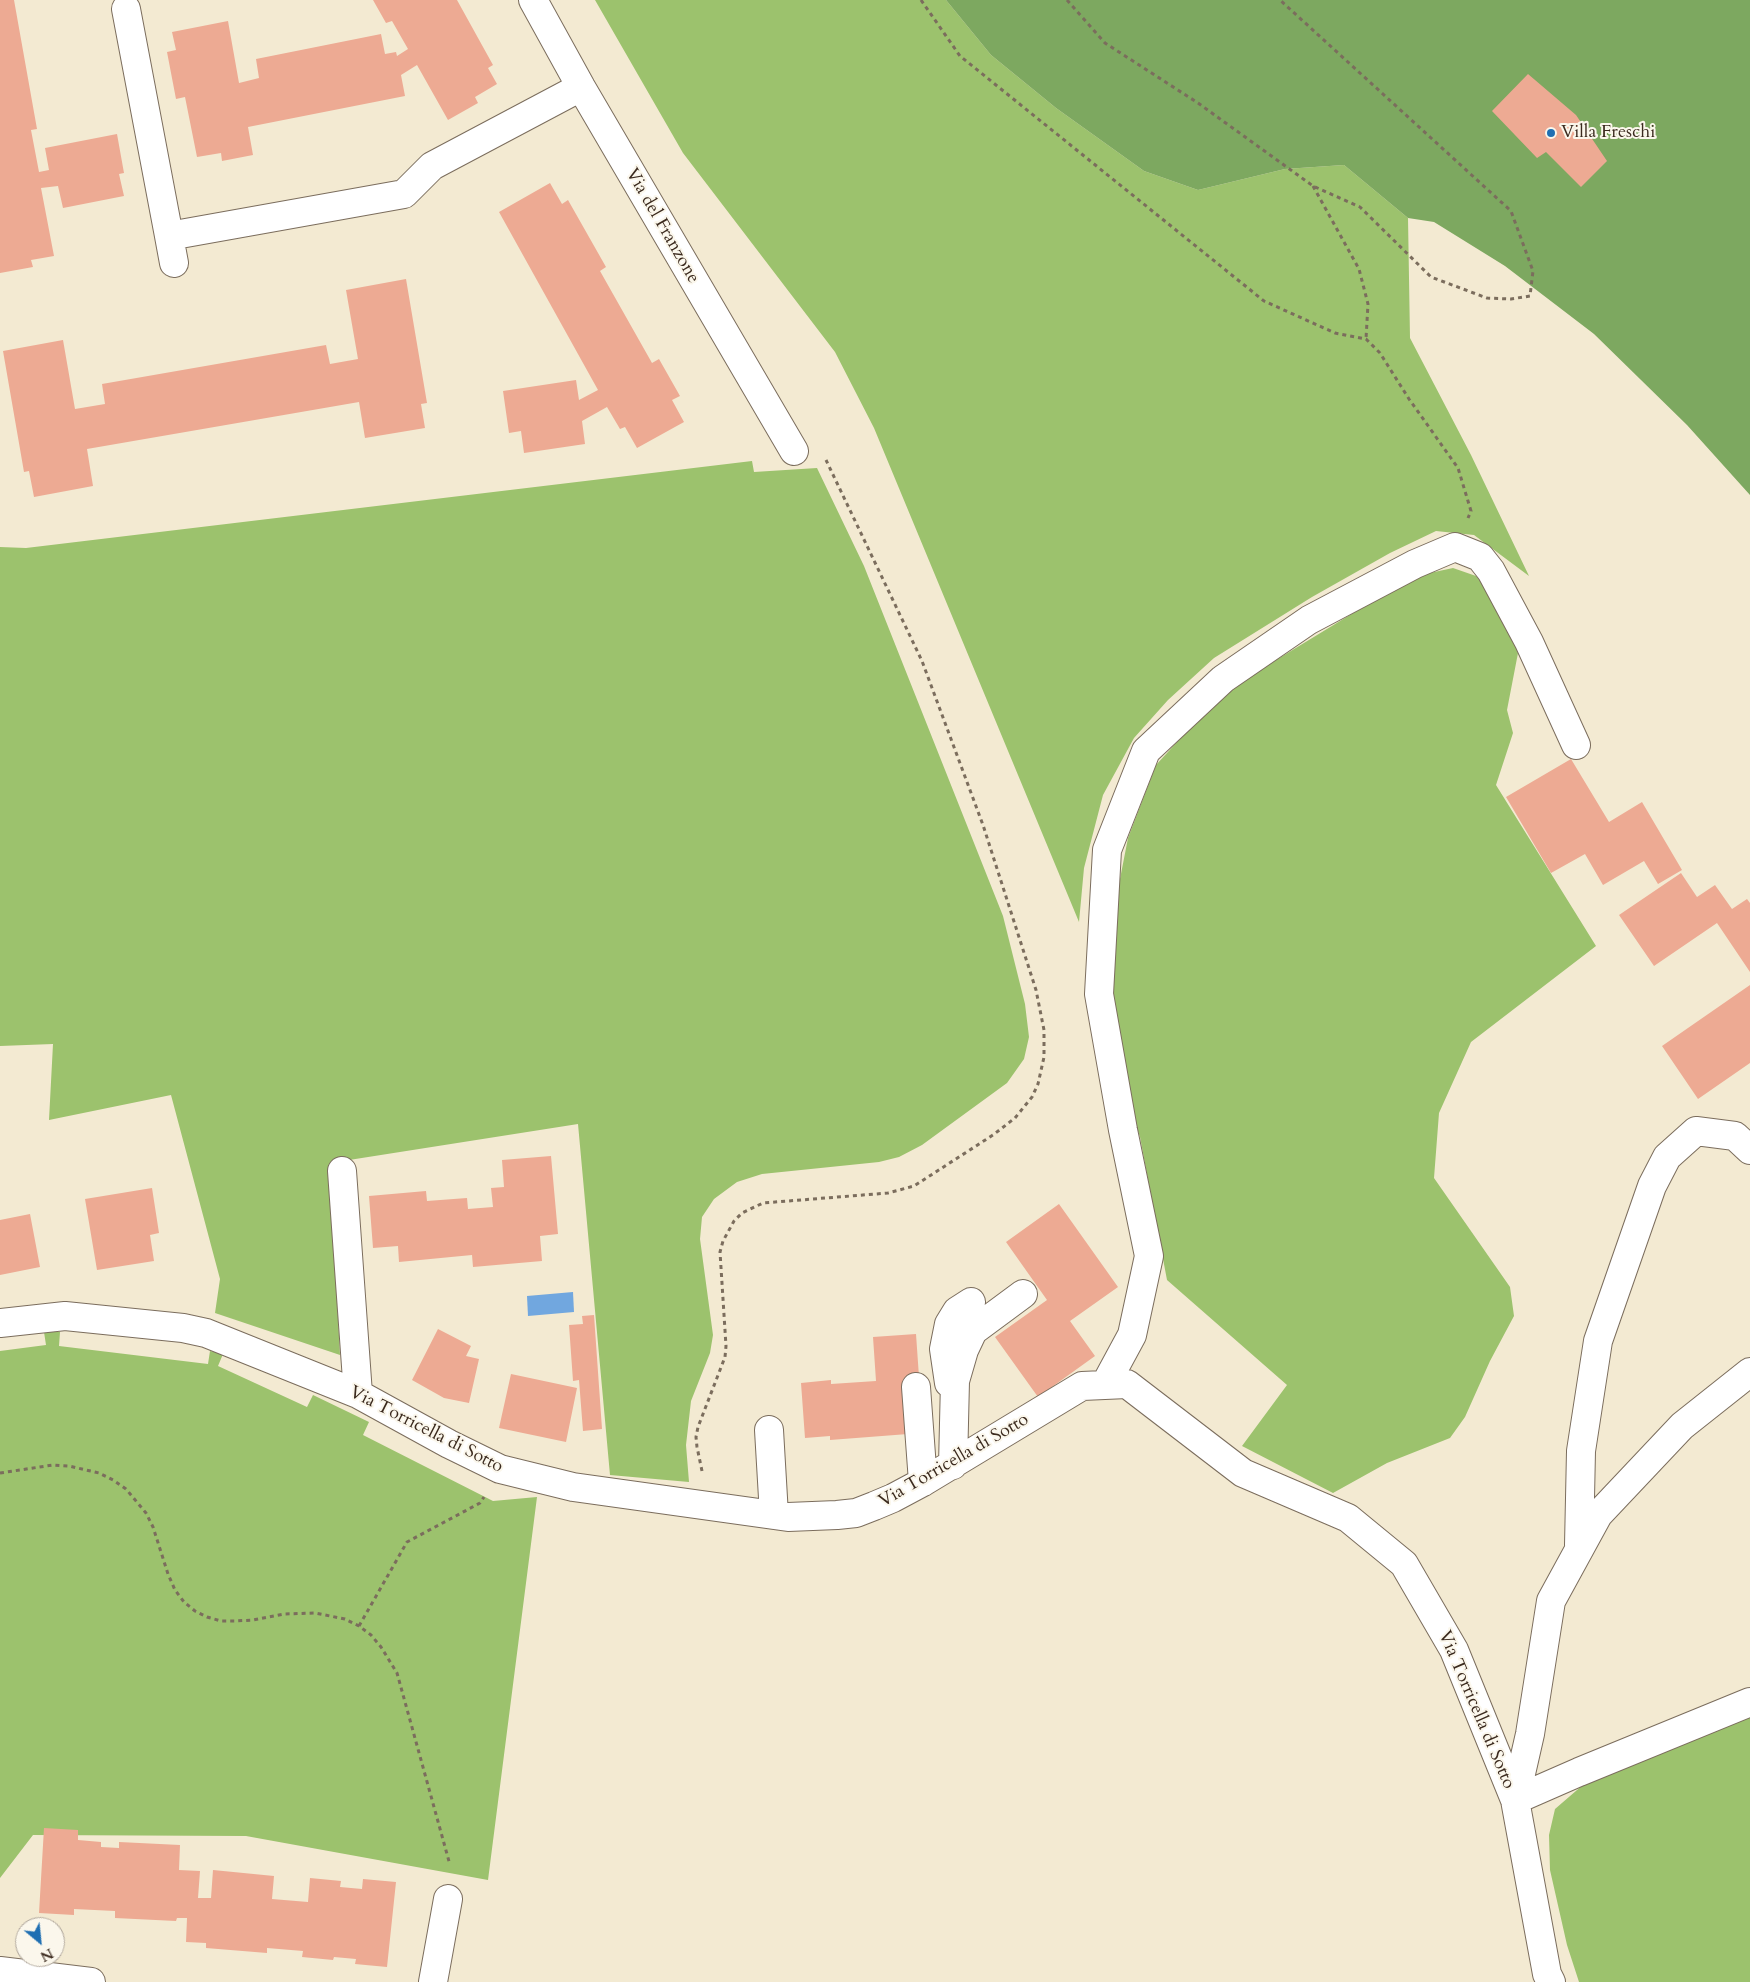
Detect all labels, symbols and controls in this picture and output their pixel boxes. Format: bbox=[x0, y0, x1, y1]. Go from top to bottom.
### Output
place label: Villa Freschi bbox=[1561, 122, 1655, 144]
marker: Villa Freschi bbox=[1545, 127, 1557, 139]
street label: Via del Franzone bbox=[620, 165, 704, 287]
street label: Via Torricella di Sotto bbox=[346, 1382, 506, 1478]
street label: Via Torricella di Sotto bbox=[875, 1409, 1033, 1513]
street label: Via Torricella di Sotto bbox=[1433, 1628, 1519, 1792]
north arrow bbox=[15, 1917, 65, 1967]
text: N bbox=[37, 1944, 57, 1966]

